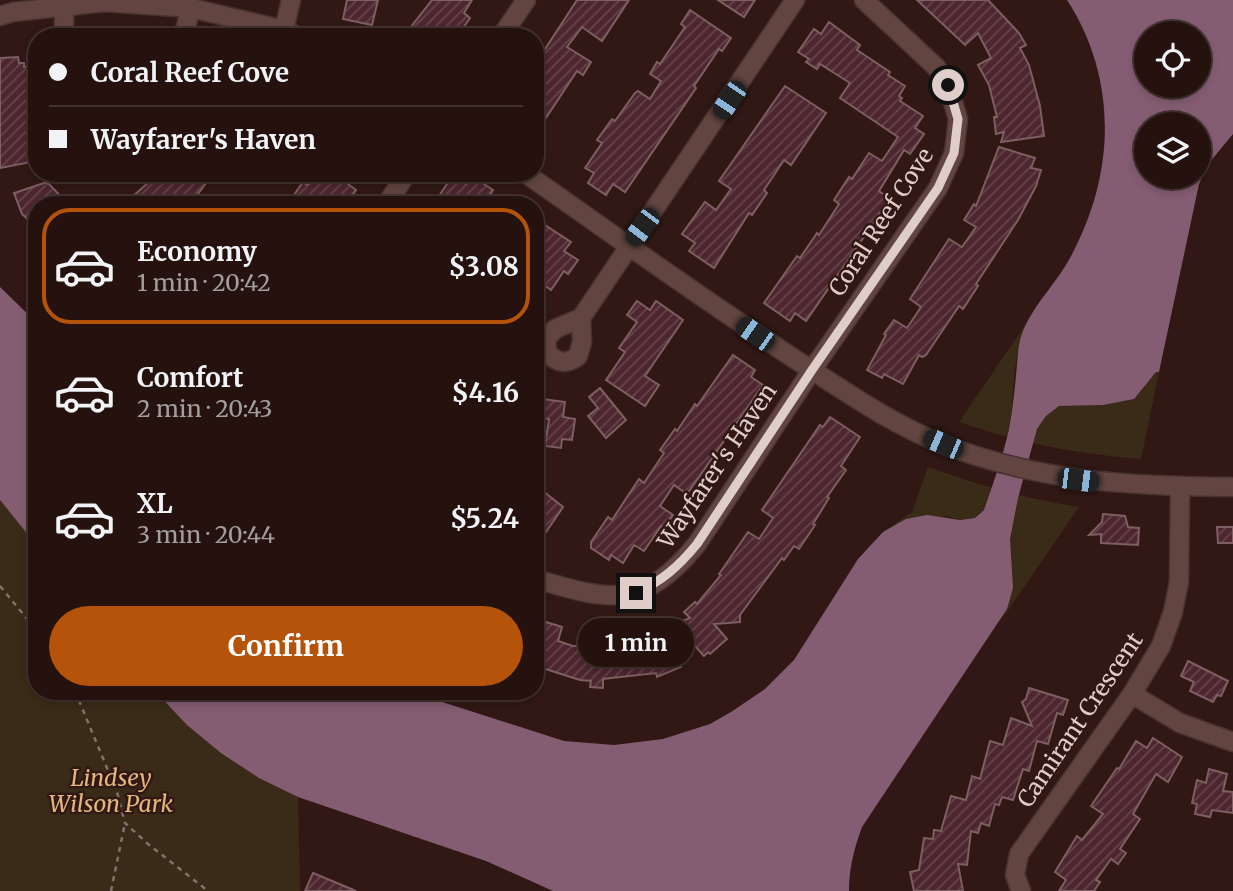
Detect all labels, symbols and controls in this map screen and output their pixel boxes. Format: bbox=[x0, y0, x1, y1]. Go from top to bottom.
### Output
map controls bbox=[1134, 21, 1211, 189]
button: locate bbox=[1134, 21, 1211, 98]
text: Coral Reef Cove bbox=[91, 56, 289, 89]
route start bbox=[932, 69, 964, 101]
car bbox=[709, 77, 750, 123]
button: layers bbox=[1134, 112, 1211, 189]
text: Wayfarer's Haven bbox=[91, 123, 316, 156]
street label: Coral Reef Cove bbox=[822, 142, 939, 301]
car bbox=[621, 204, 664, 250]
icon: car bbox=[53, 235, 116, 298]
text: Economy bbox=[137, 235, 257, 268]
text: $3.08 bbox=[449, 250, 519, 283]
text: 1 min · 20:42 bbox=[137, 268, 271, 297]
car bbox=[732, 313, 779, 355]
icon: car bbox=[53, 361, 116, 424]
text: Comfort bbox=[137, 361, 243, 394]
text: $4.16 bbox=[451, 376, 519, 409]
street label: Wayfarer's Haven bbox=[650, 378, 783, 555]
text: 2 min · 20:43 bbox=[137, 394, 273, 423]
car bbox=[920, 426, 967, 462]
car bbox=[1056, 467, 1101, 493]
icon: car bbox=[53, 487, 116, 550]
text: XL bbox=[137, 487, 173, 520]
text: $5.24 bbox=[450, 502, 519, 535]
text: 3 min · 20:44 bbox=[137, 520, 275, 549]
route end bbox=[620, 577, 652, 609]
button: Confirm bbox=[49, 606, 523, 686]
callout: 1 min bbox=[578, 618, 694, 666]
street label: Camirant Crescent bbox=[1010, 627, 1149, 813]
text: 1 min bbox=[605, 628, 667, 657]
park label: Lindsey Wilson Park bbox=[49, 763, 174, 818]

